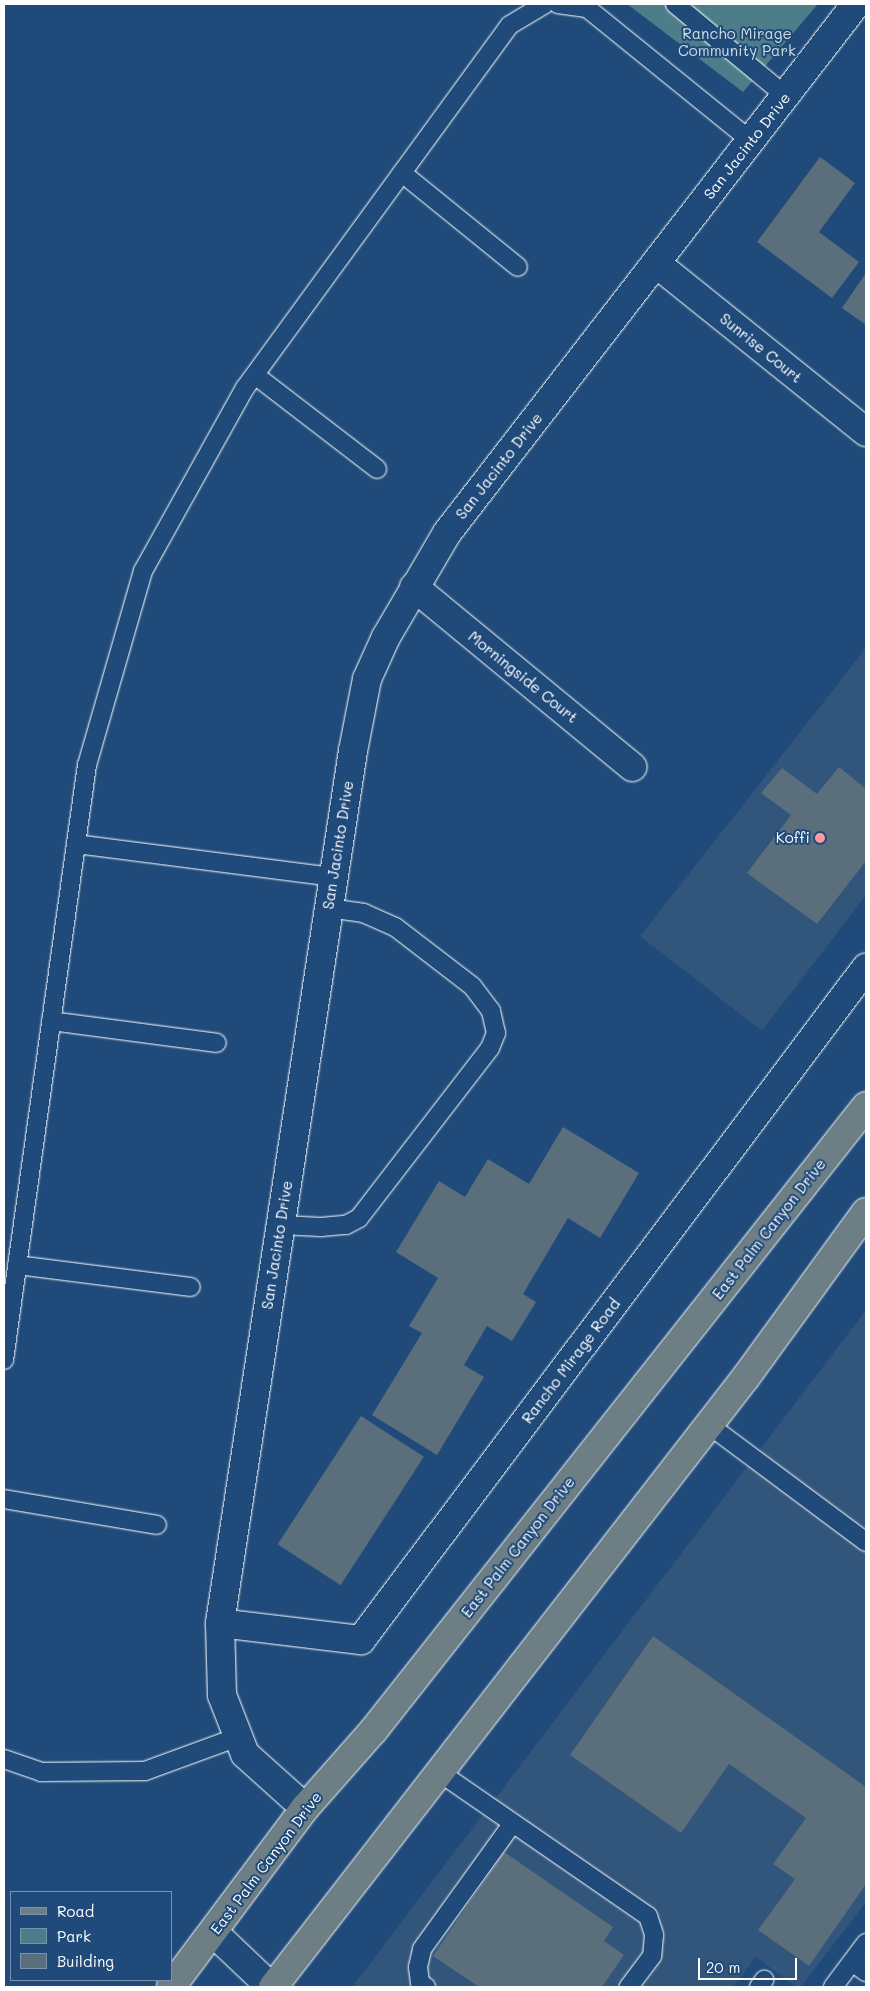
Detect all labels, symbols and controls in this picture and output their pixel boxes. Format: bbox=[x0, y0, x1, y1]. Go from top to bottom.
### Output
park label: Rancho Mirage Community Park bbox=[678, 24, 796, 59]
street label: San Jacinto Drive bbox=[700, 89, 794, 203]
street label: Sunrise Court bbox=[716, 309, 806, 387]
street label: San Jacinto Drive bbox=[452, 409, 546, 523]
street label: Morningside Court bbox=[465, 627, 581, 727]
street label: San Jacinto Drive bbox=[319, 779, 357, 911]
place label: Koffi bbox=[776, 829, 810, 847]
marker: Koffi bbox=[814, 832, 826, 844]
street label: East Palm Canyon Drive bbox=[708, 1155, 830, 1303]
street label: San Jacinto Drive bbox=[258, 1179, 296, 1311]
street label: Rancho Mirage Road bbox=[518, 1295, 624, 1427]
street label: East Palm Canyon Drive bbox=[457, 1473, 579, 1621]
street label: East Palm Canyon Drive bbox=[207, 1788, 325, 1938]
legend bbox=[10, 1891, 172, 1981]
text: Road bbox=[57, 1901, 94, 1921]
text: Park bbox=[57, 1926, 91, 1946]
scale bar bbox=[700, 1948, 799, 1980]
text: Building bbox=[57, 1951, 114, 1971]
text: 20 m bbox=[706, 1957, 740, 1977]

